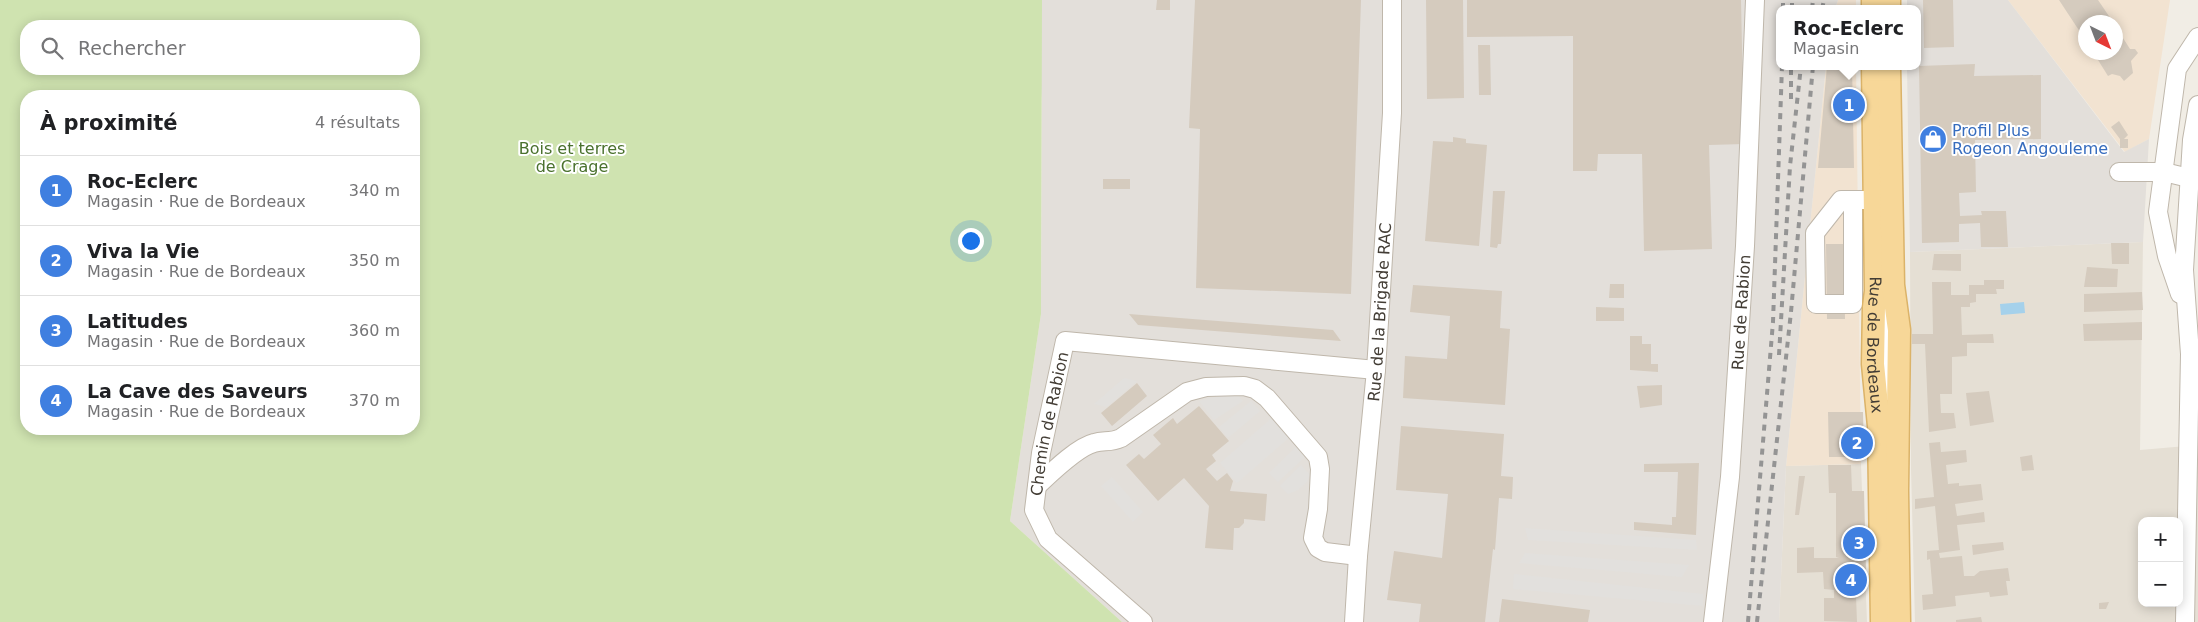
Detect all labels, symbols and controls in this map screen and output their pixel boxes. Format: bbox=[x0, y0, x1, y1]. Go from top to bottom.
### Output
popup bbox=[1776, 5, 1921, 70]
north arrow bbox=[2078, 15, 2123, 60]
text: Roc-Eclerc bbox=[1793, 17, 1904, 39]
search box bbox=[20, 20, 420, 75]
icon: search bbox=[38, 34, 66, 62]
text: Rechercher bbox=[78, 37, 186, 59]
text: Magasin bbox=[1793, 39, 1859, 58]
pin: 1 bbox=[1833, 86, 1865, 124]
text: À proximité bbox=[40, 111, 177, 135]
text: 4 résultats bbox=[315, 113, 400, 132]
place label: Profil Plus Rogeon Angouleme bbox=[1952, 121, 2108, 158]
shop icon: Profil Plus Rogeon Angouleme bbox=[1918, 124, 1948, 154]
park label: Bois et terres de Crage bbox=[519, 139, 625, 176]
text: Roc-Eclerc bbox=[87, 170, 198, 192]
text: 1 bbox=[50, 181, 62, 200]
text: 340 m bbox=[349, 181, 400, 200]
text: Magasin · Rue de Bordeaux bbox=[87, 192, 306, 211]
street label: Rue de la Brigade RAC bbox=[1364, 222, 1395, 402]
your location bbox=[958, 228, 984, 254]
text: Viva la Vie bbox=[87, 240, 199, 262]
text: 2 bbox=[50, 251, 62, 270]
text: 350 m bbox=[349, 251, 400, 270]
street label: Rue de Rabion bbox=[1728, 254, 1754, 371]
text: Magasin · Rue de Bordeaux bbox=[87, 262, 306, 281]
street label: Rue de Bordeaux bbox=[1863, 276, 1887, 414]
text: Latitudes bbox=[87, 310, 188, 332]
text: 3 bbox=[50, 321, 62, 340]
text: 360 m bbox=[349, 321, 400, 340]
text: Magasin · Rue de Bordeaux bbox=[87, 332, 306, 351]
street label: Chemin de Rabion bbox=[1027, 350, 1072, 497]
text: La Cave des Saveurs bbox=[87, 380, 308, 402]
text: 4 bbox=[50, 391, 62, 410]
text: 370 m bbox=[349, 391, 400, 410]
text: Magasin · Rue de Bordeaux bbox=[87, 402, 306, 421]
pin: 2 bbox=[1841, 424, 1873, 462]
map controls bbox=[2138, 517, 2183, 607]
button: + bbox=[2138, 517, 2183, 562]
pin: 3 bbox=[1843, 524, 1875, 562]
pin: 4 bbox=[1835, 561, 1867, 599]
button: − bbox=[2138, 562, 2183, 607]

